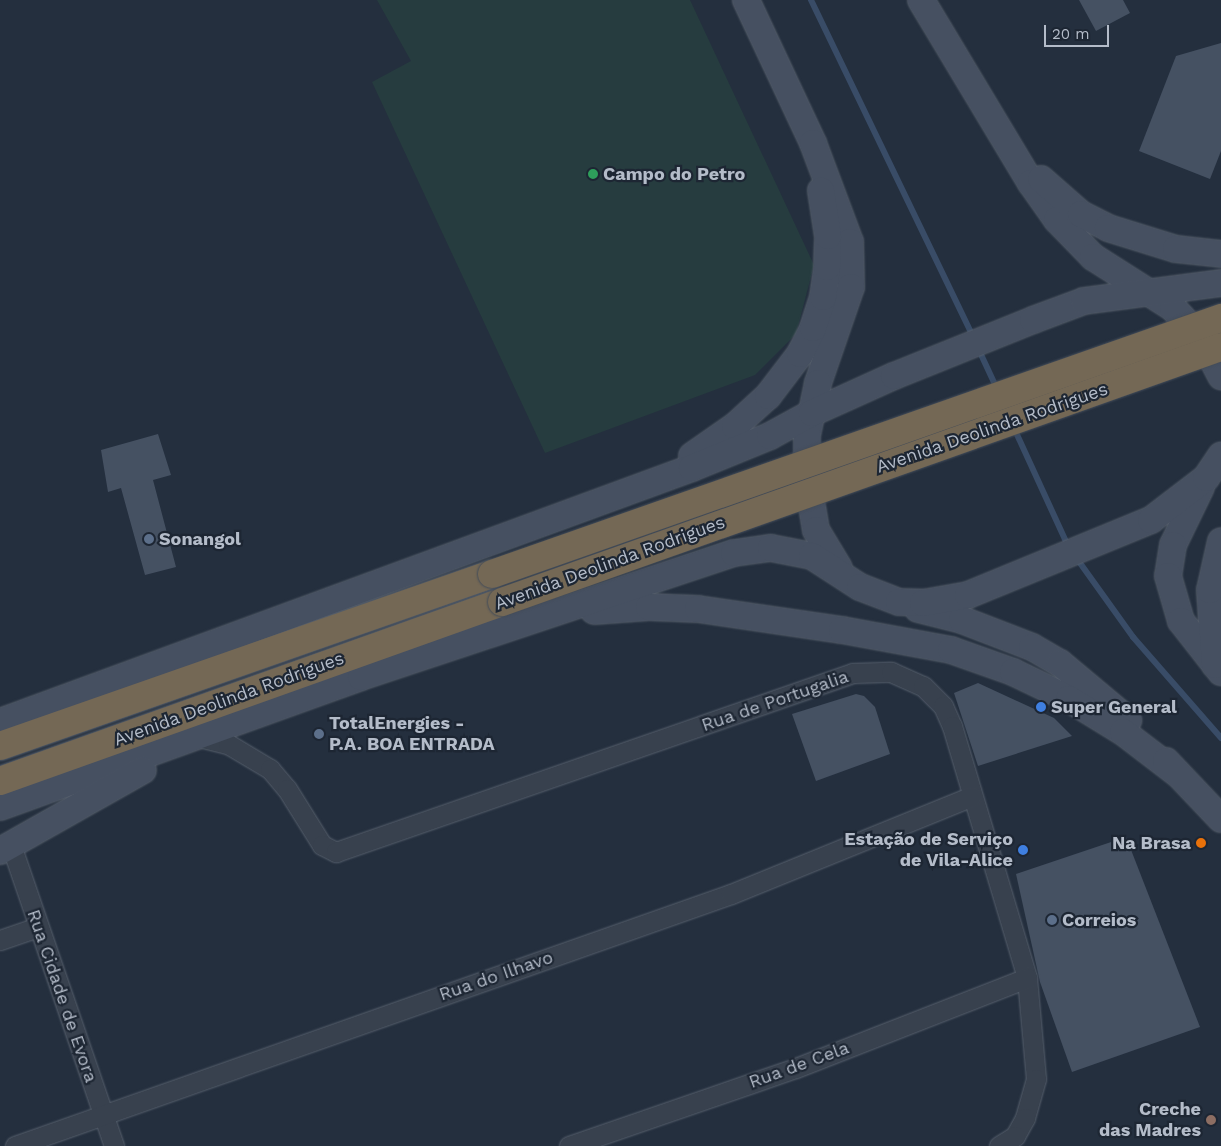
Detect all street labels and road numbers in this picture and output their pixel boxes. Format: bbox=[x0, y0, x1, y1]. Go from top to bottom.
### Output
street label: Avenida Deolinda Rodrigues bbox=[873, 378, 1111, 478]
street label: Avenida Deolinda Rodrigues bbox=[492, 511, 728, 615]
street label: Avenida Deolinda Rodrigues bbox=[111, 647, 347, 751]
street label: Rua de Portugalia bbox=[699, 666, 851, 736]
street label: Rua Cidade de Evora bbox=[22, 907, 102, 1085]
street label: Rua do Ilhavo bbox=[436, 946, 556, 1006]
street label: Rua de Cela bbox=[746, 1037, 852, 1093]

